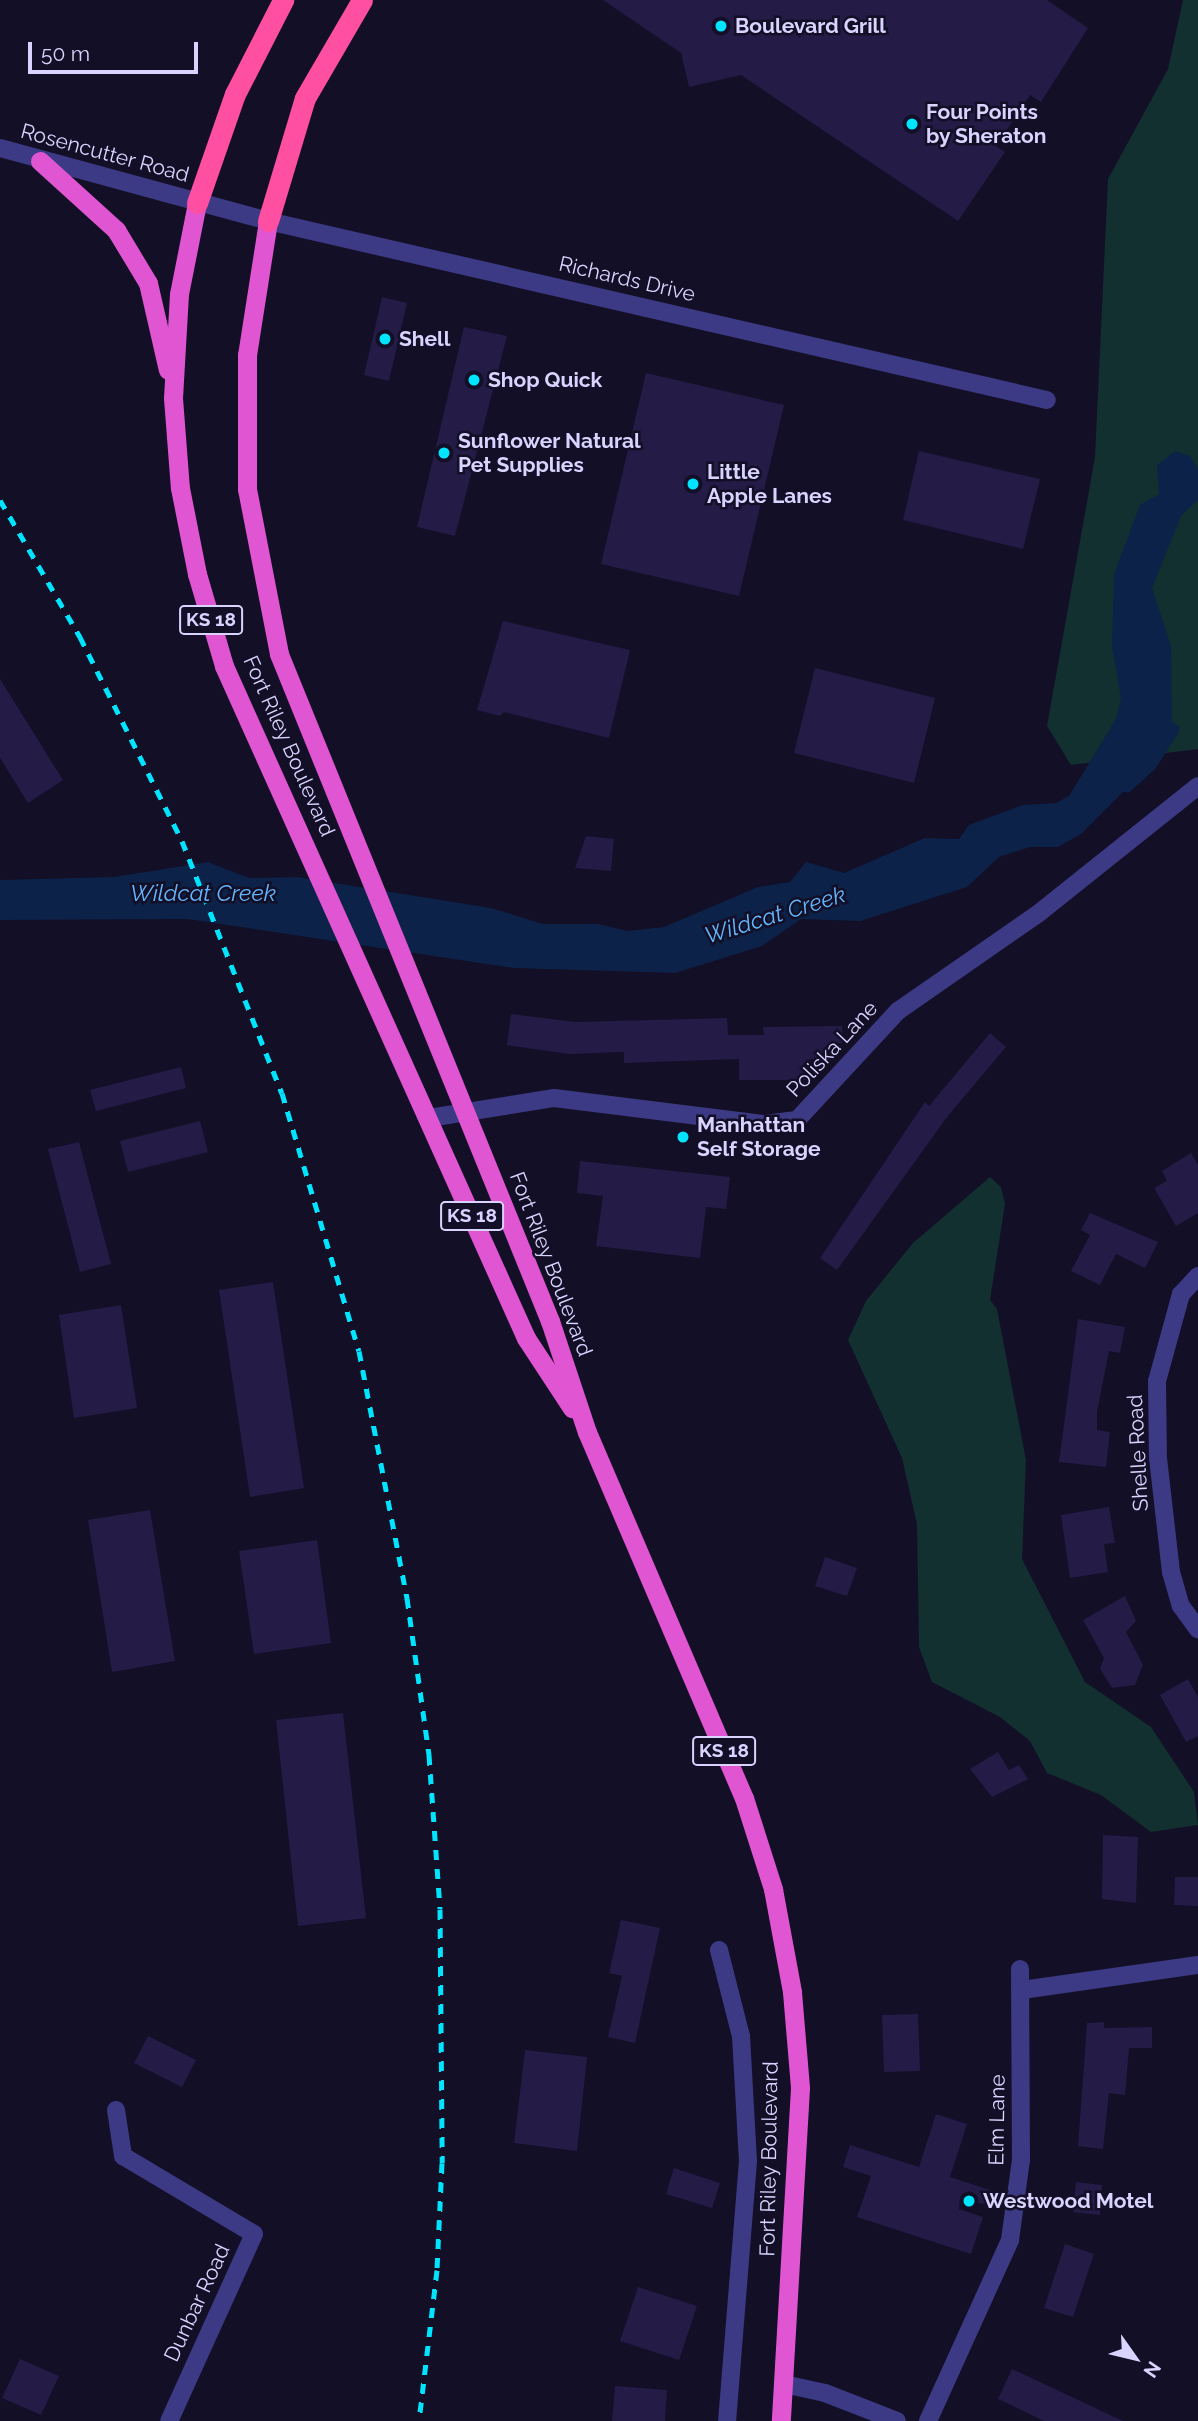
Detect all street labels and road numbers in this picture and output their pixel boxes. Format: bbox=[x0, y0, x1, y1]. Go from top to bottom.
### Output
street label: Rosencutter Road bbox=[18, 118, 192, 188]
street label: Richards Drive bbox=[556, 251, 698, 307]
road number: KS 18 bbox=[178, 604, 244, 636]
street label: Fort Riley Boulevard bbox=[238, 651, 340, 841]
street label: Poliska Lane bbox=[781, 996, 883, 1102]
street label: Fort Riley Boulevard bbox=[504, 1168, 598, 1360]
road number: KS 18 bbox=[439, 1200, 505, 1232]
street label: Shelle Road bbox=[1122, 1394, 1154, 1512]
road number: KS 18 bbox=[691, 1736, 757, 1766]
street label: Fort Riley Boulevard bbox=[755, 2061, 783, 2257]
street label: Elm Lane bbox=[984, 2074, 1010, 2166]
street label: Dunbar Road bbox=[159, 2240, 235, 2366]

